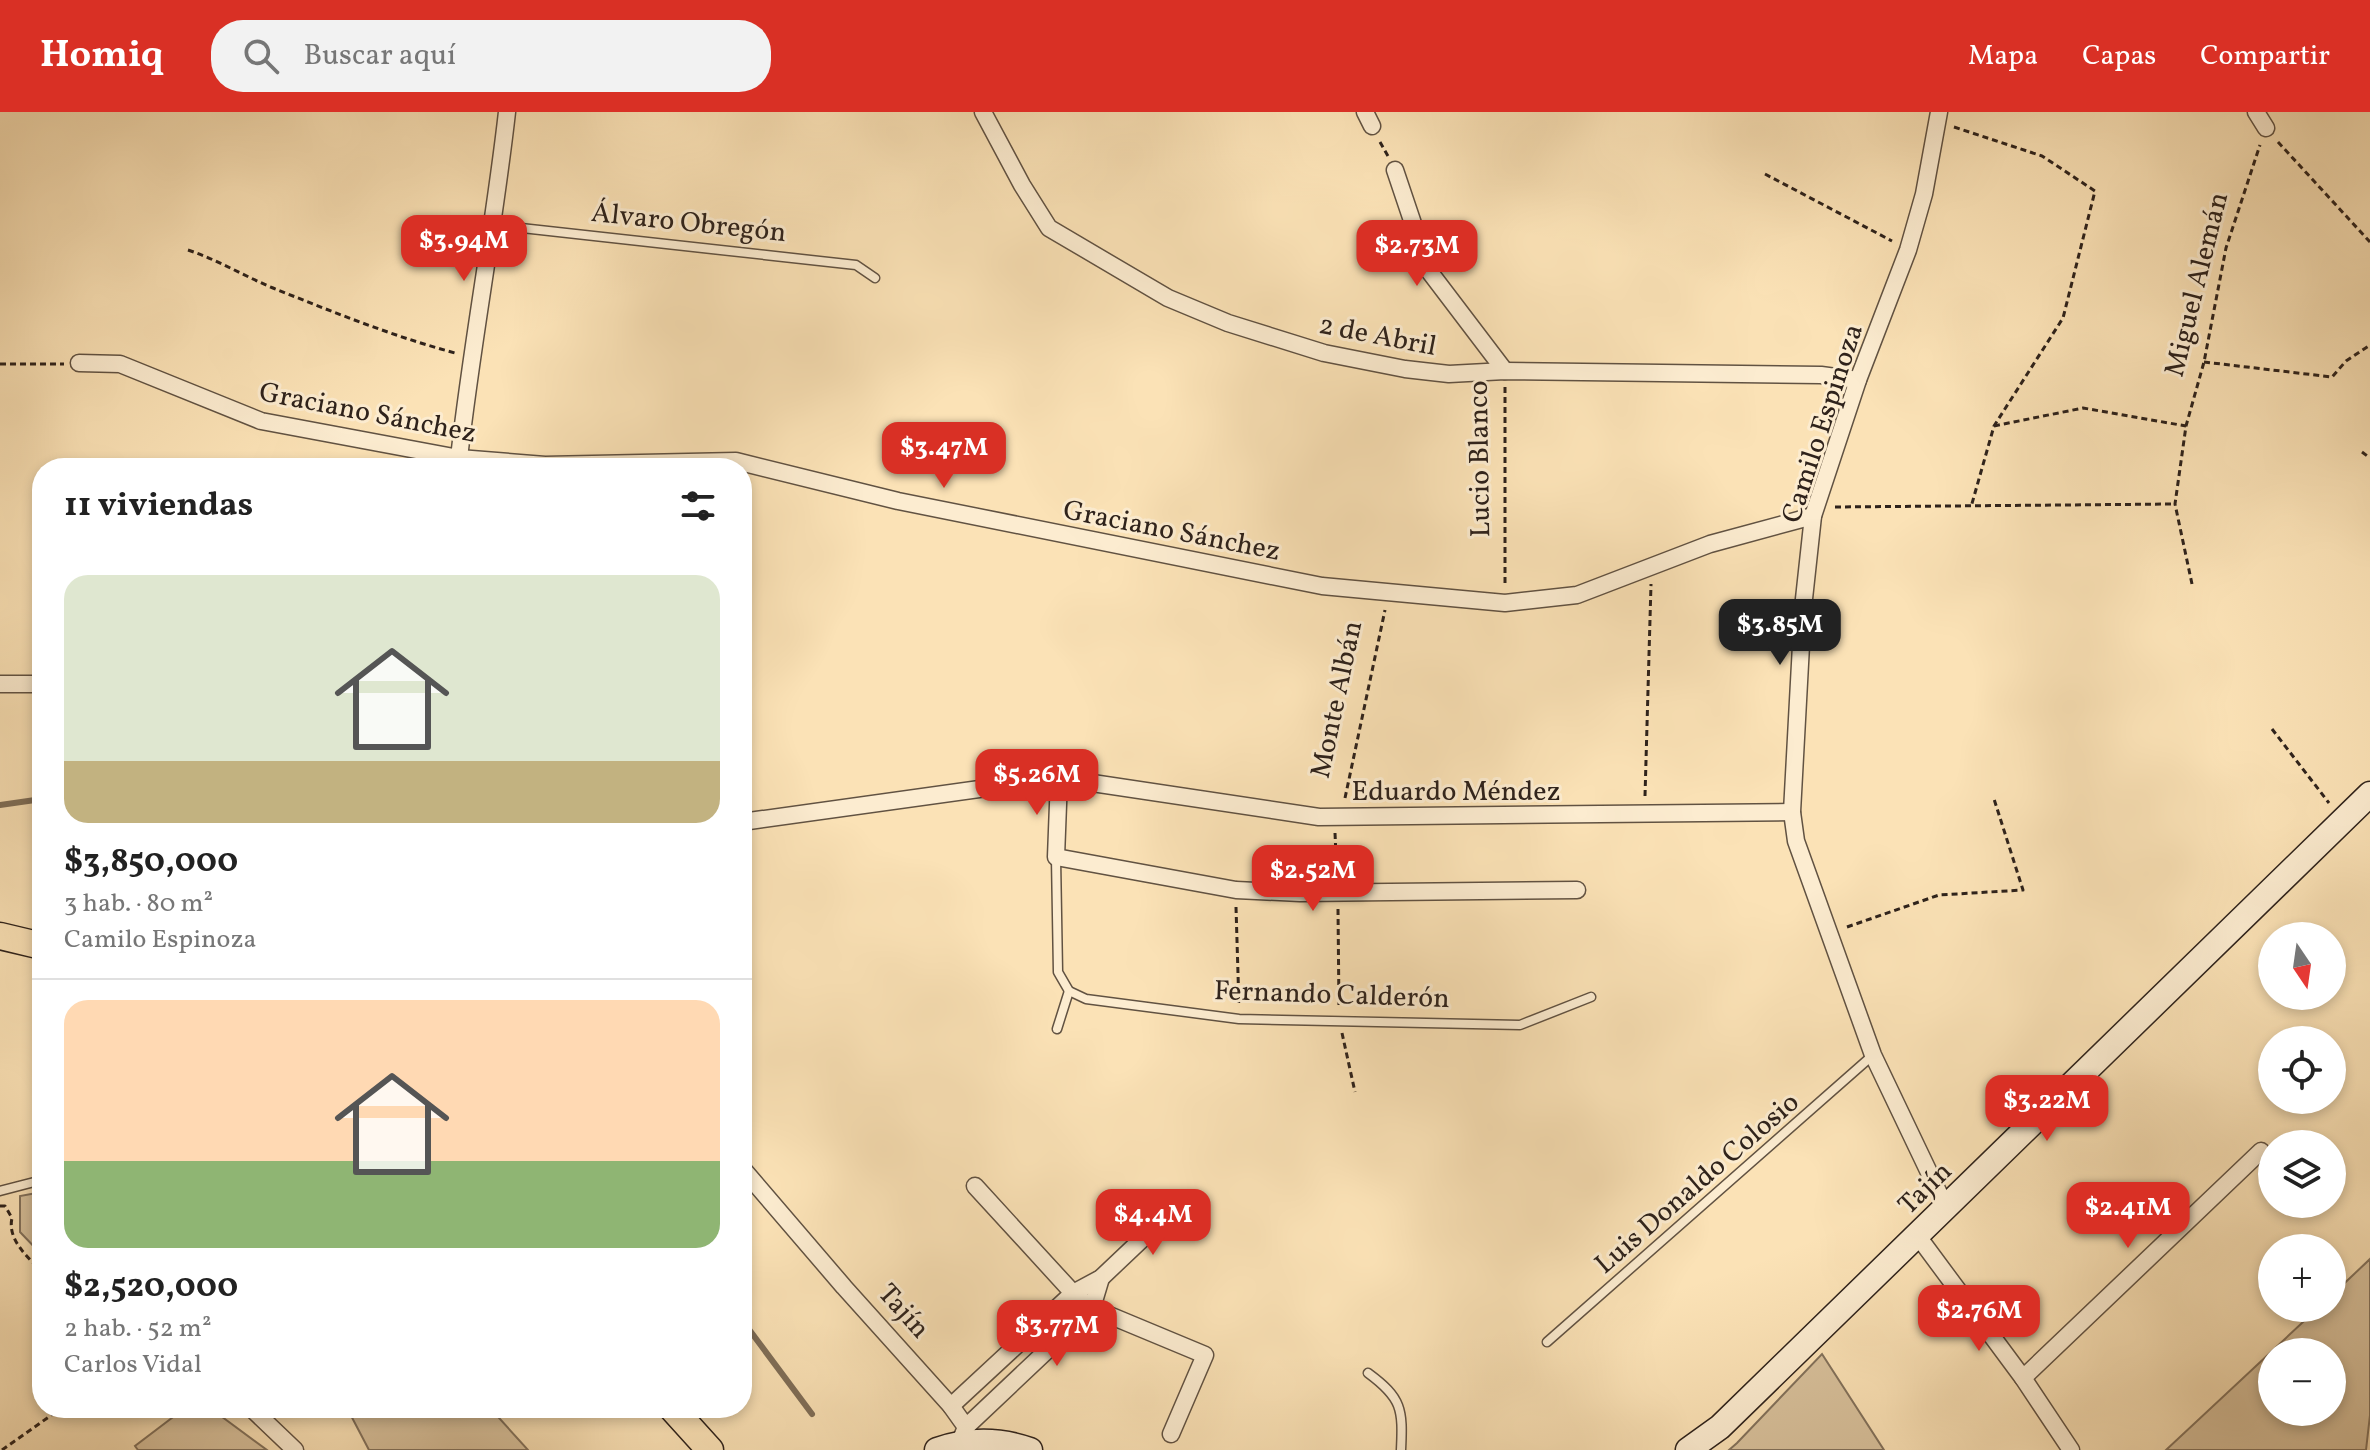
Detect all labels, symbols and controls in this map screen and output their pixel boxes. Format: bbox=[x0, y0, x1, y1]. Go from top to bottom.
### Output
search box bbox=[211, 20, 771, 92]
text: Homiq bbox=[40, 30, 163, 83]
icon: search bbox=[239, 34, 283, 78]
text: Buscar aquí bbox=[303, 35, 456, 77]
text: Mapa bbox=[1968, 37, 2038, 76]
text: Capas bbox=[2082, 37, 2156, 76]
text: Compartir bbox=[2200, 37, 2330, 76]
street label: Miguel Alemán bbox=[2156, 188, 2239, 381]
street label: Álvaro Obregón bbox=[589, 194, 788, 253]
pin: $3.94M bbox=[399, 215, 529, 283]
pin: $2.73M bbox=[1352, 220, 1482, 288]
text: $3.94M bbox=[419, 223, 509, 259]
text: $2.73M bbox=[1374, 228, 1460, 264]
street label: 2 de Abril bbox=[1315, 306, 1440, 367]
street label: Camilo Espinoza bbox=[1773, 319, 1874, 528]
street label: Graciano Sánchez bbox=[256, 373, 479, 454]
street label: Lucio Blanco bbox=[1460, 380, 1501, 538]
pin: $3.47M bbox=[879, 422, 1009, 490]
text: $3.47M bbox=[900, 430, 988, 466]
text: 11 viviendas bbox=[64, 483, 253, 530]
icon: filters bbox=[676, 484, 720, 528]
street label: Graciano Sánchez bbox=[1060, 491, 1283, 572]
pin: $3.85M bbox=[1715, 599, 1845, 667]
text: $3.85M bbox=[1737, 607, 1823, 643]
street label: Monte Albán bbox=[1302, 617, 1373, 782]
icon: home bbox=[320, 627, 464, 771]
pin: $5.26M bbox=[972, 749, 1102, 817]
text: $5.26M bbox=[993, 757, 1081, 793]
street label: Eduardo Méndez bbox=[1352, 773, 1560, 812]
text: $3,850,000 bbox=[64, 839, 238, 886]
pin: $2.52M bbox=[1248, 845, 1378, 913]
text: $2.52M bbox=[1270, 853, 1356, 889]
text: 3 hab. · 80 m² bbox=[64, 886, 213, 922]
text: Camilo Espinoza bbox=[64, 922, 256, 958]
north arrow bbox=[2258, 922, 2346, 1010]
map controls bbox=[2258, 922, 2346, 1426]
street label: Fernando Calderón bbox=[1213, 972, 1451, 1019]
button: locate bbox=[2258, 1026, 2346, 1114]
icon: home bbox=[320, 1052, 464, 1196]
pin: $3.22M bbox=[1982, 1075, 2112, 1143]
text: $3.22M bbox=[2003, 1083, 2091, 1119]
street label: Luis Donaldo Colosio bbox=[1587, 1084, 1808, 1284]
button: layers bbox=[2258, 1130, 2346, 1218]
street label: Tajín bbox=[1890, 1153, 1961, 1224]
pin: $2.41M bbox=[2063, 1182, 2193, 1250]
pin: $4.4M bbox=[1097, 1189, 1209, 1257]
text: $2.41M bbox=[2085, 1190, 2171, 1226]
text: $4.4M bbox=[1114, 1197, 1192, 1233]
button: + bbox=[2258, 1234, 2346, 1322]
text: $2,520,000 bbox=[64, 1264, 238, 1311]
street label: Tajín bbox=[868, 1276, 938, 1348]
pin: $2.76M bbox=[1914, 1285, 2044, 1353]
text: $2.76M bbox=[1936, 1293, 2022, 1329]
pin: $3.77M bbox=[992, 1300, 1122, 1368]
text: $3.77M bbox=[1015, 1308, 1099, 1344]
text: 2 hab. · 52 m² bbox=[64, 1311, 212, 1347]
button: − bbox=[2258, 1338, 2346, 1426]
text: Carlos Vidal bbox=[64, 1347, 202, 1383]

